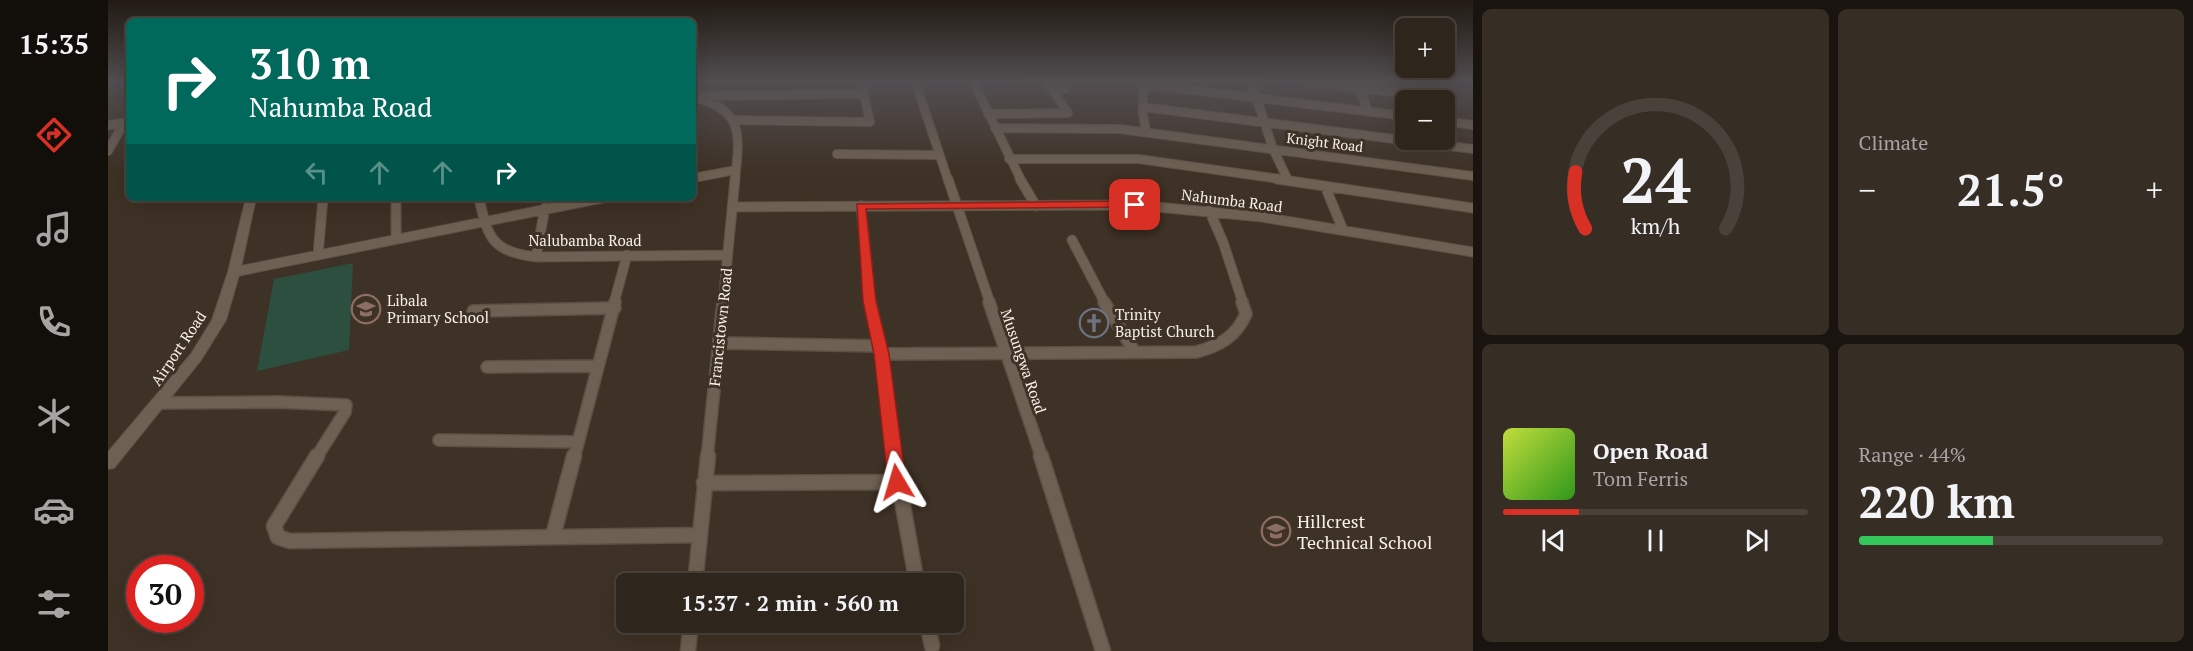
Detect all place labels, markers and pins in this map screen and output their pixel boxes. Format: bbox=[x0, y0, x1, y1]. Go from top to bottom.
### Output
pin bbox=[1109, 179, 1160, 230]
place label: Libala Primary School bbox=[387, 290, 489, 327]
school or university icon: Libala Primary School bbox=[350, 293, 382, 325]
place label: Trinity Baptist Church bbox=[1115, 304, 1215, 341]
church icon: Trinity Baptist Church bbox=[1078, 307, 1110, 339]
place label: Hillcrest Technical School bbox=[1297, 509, 1432, 554]
school or university icon: Hillcrest Technical School bbox=[1260, 515, 1292, 547]

